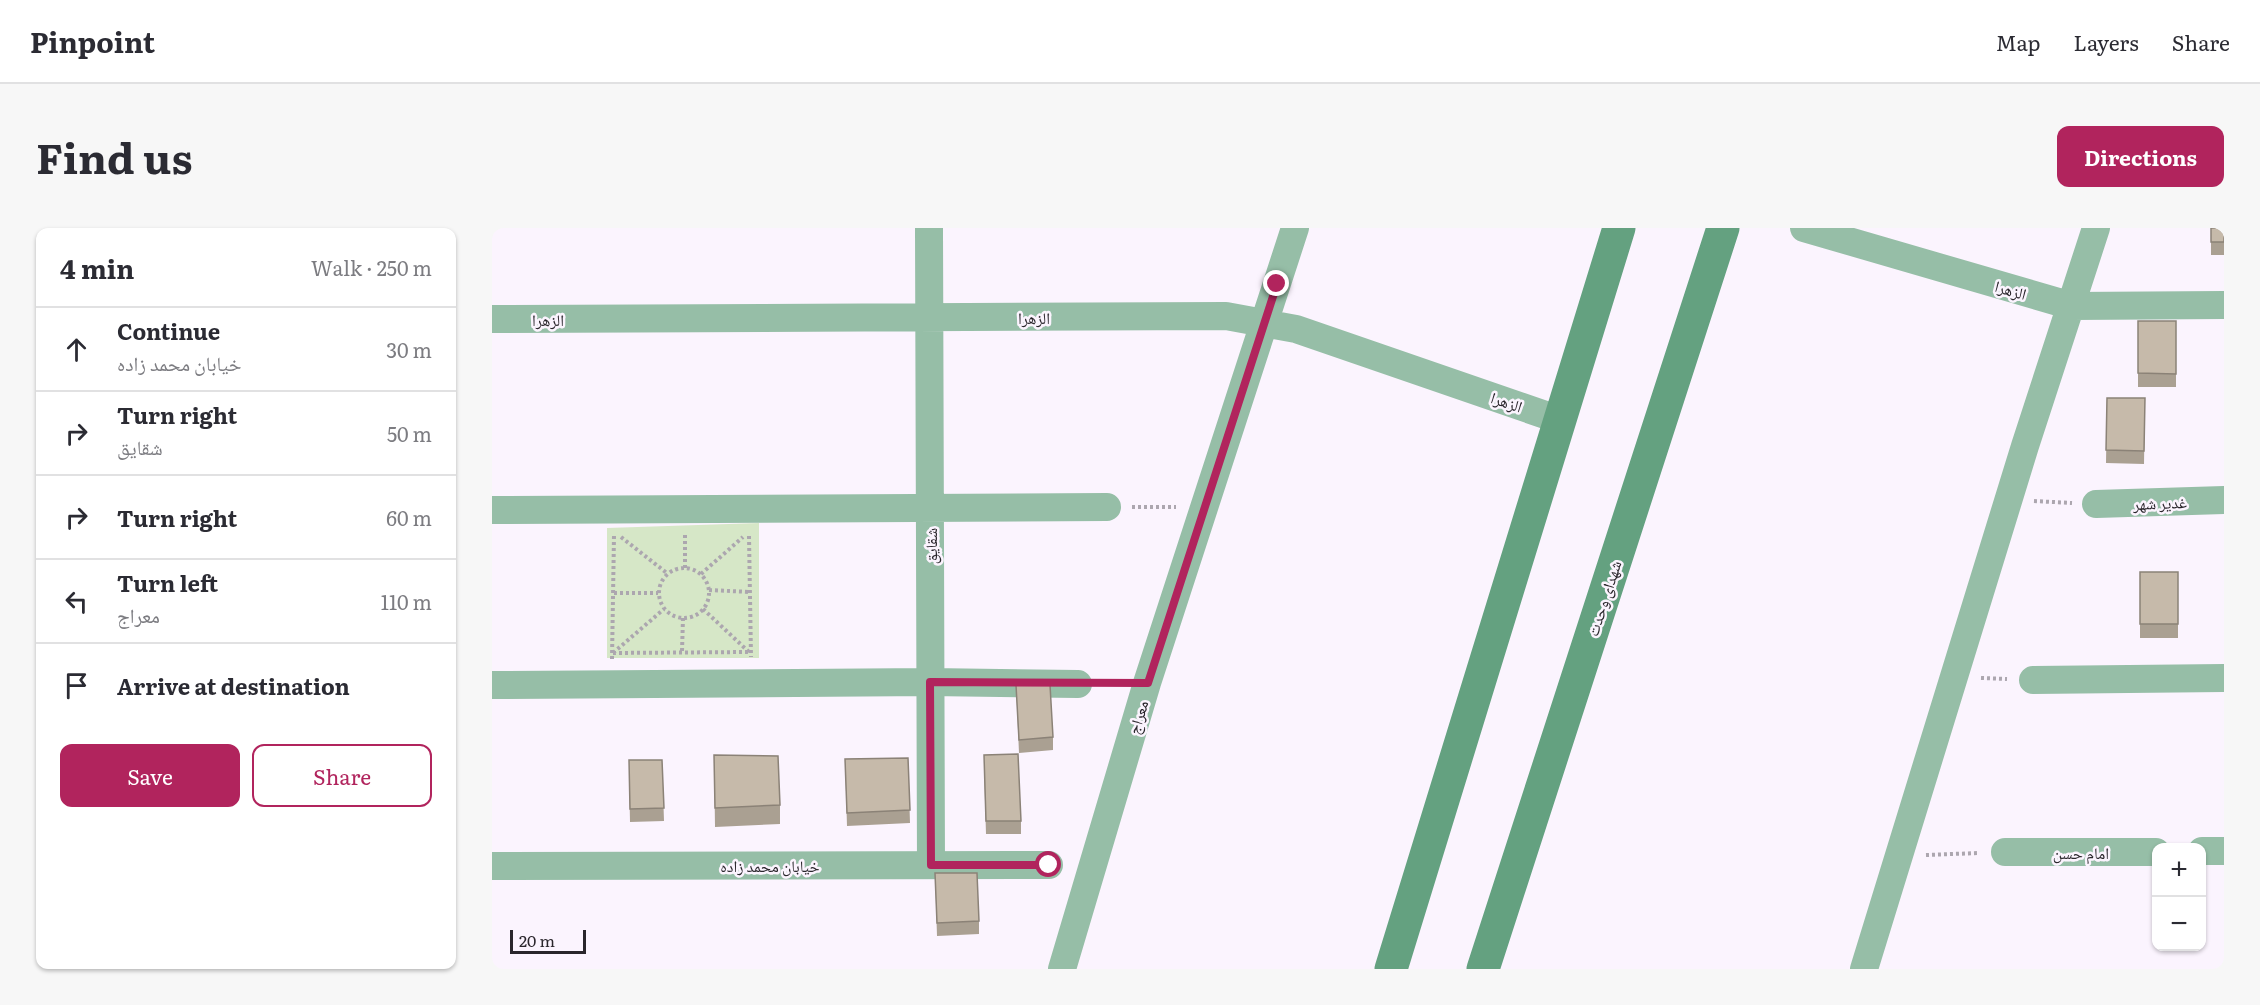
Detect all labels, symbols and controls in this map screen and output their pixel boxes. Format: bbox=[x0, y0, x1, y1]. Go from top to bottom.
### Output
text: Pinpoint bbox=[30, 20, 155, 62]
text: Map bbox=[1996, 26, 2041, 57]
text: Layers bbox=[2074, 26, 2139, 57]
text: Share bbox=[2172, 26, 2230, 57]
text: Find us bbox=[36, 125, 193, 187]
button: Directions bbox=[2057, 126, 2224, 187]
text: 4 min bbox=[60, 248, 134, 287]
text: Walk · 250 m bbox=[311, 252, 432, 282]
route end bbox=[1263, 270, 1289, 296]
street label: الزهرا bbox=[1992, 273, 2030, 305]
street label: الزهرا bbox=[1018, 305, 1050, 329]
street label: الزهرا bbox=[532, 307, 564, 331]
text: Continue bbox=[117, 314, 220, 347]
icon: ahead bbox=[60, 333, 93, 366]
text: 30 m bbox=[386, 334, 432, 364]
text: خیابان محمد زاده bbox=[117, 347, 241, 377]
street label: الزهرا bbox=[1488, 384, 1526, 418]
text: Turn right bbox=[117, 398, 237, 431]
icon: right bbox=[60, 417, 93, 450]
text: 50 m bbox=[387, 418, 432, 448]
text: شقایق bbox=[117, 431, 163, 461]
street label: غدیر شهر bbox=[2132, 489, 2187, 515]
icon: right bbox=[60, 501, 93, 534]
text: Turn right bbox=[117, 501, 237, 534]
text: 60 m bbox=[386, 502, 432, 532]
street label: شقایق bbox=[918, 528, 942, 564]
street label: شهدای وحدت bbox=[1579, 557, 1627, 639]
text: Turn left bbox=[117, 566, 218, 599]
icon: left bbox=[60, 585, 93, 618]
text: 110 m bbox=[381, 586, 432, 616]
text: معراج bbox=[117, 599, 160, 629]
icon: arrive bbox=[60, 669, 93, 702]
text: Arrive at destination bbox=[117, 669, 350, 702]
street label: معراج bbox=[1120, 697, 1154, 737]
button: Save bbox=[60, 744, 240, 807]
button: Share bbox=[252, 744, 432, 807]
street label: امام حسن bbox=[2053, 840, 2109, 864]
map controls bbox=[2152, 843, 2206, 951]
button: + bbox=[2152, 843, 2206, 897]
route start bbox=[1035, 851, 1061, 877]
street label: خیابان محمد زاده bbox=[720, 853, 820, 877]
button: − bbox=[2152, 897, 2206, 951]
scale bar bbox=[510, 927, 586, 954]
text: 20 m bbox=[519, 928, 555, 952]

